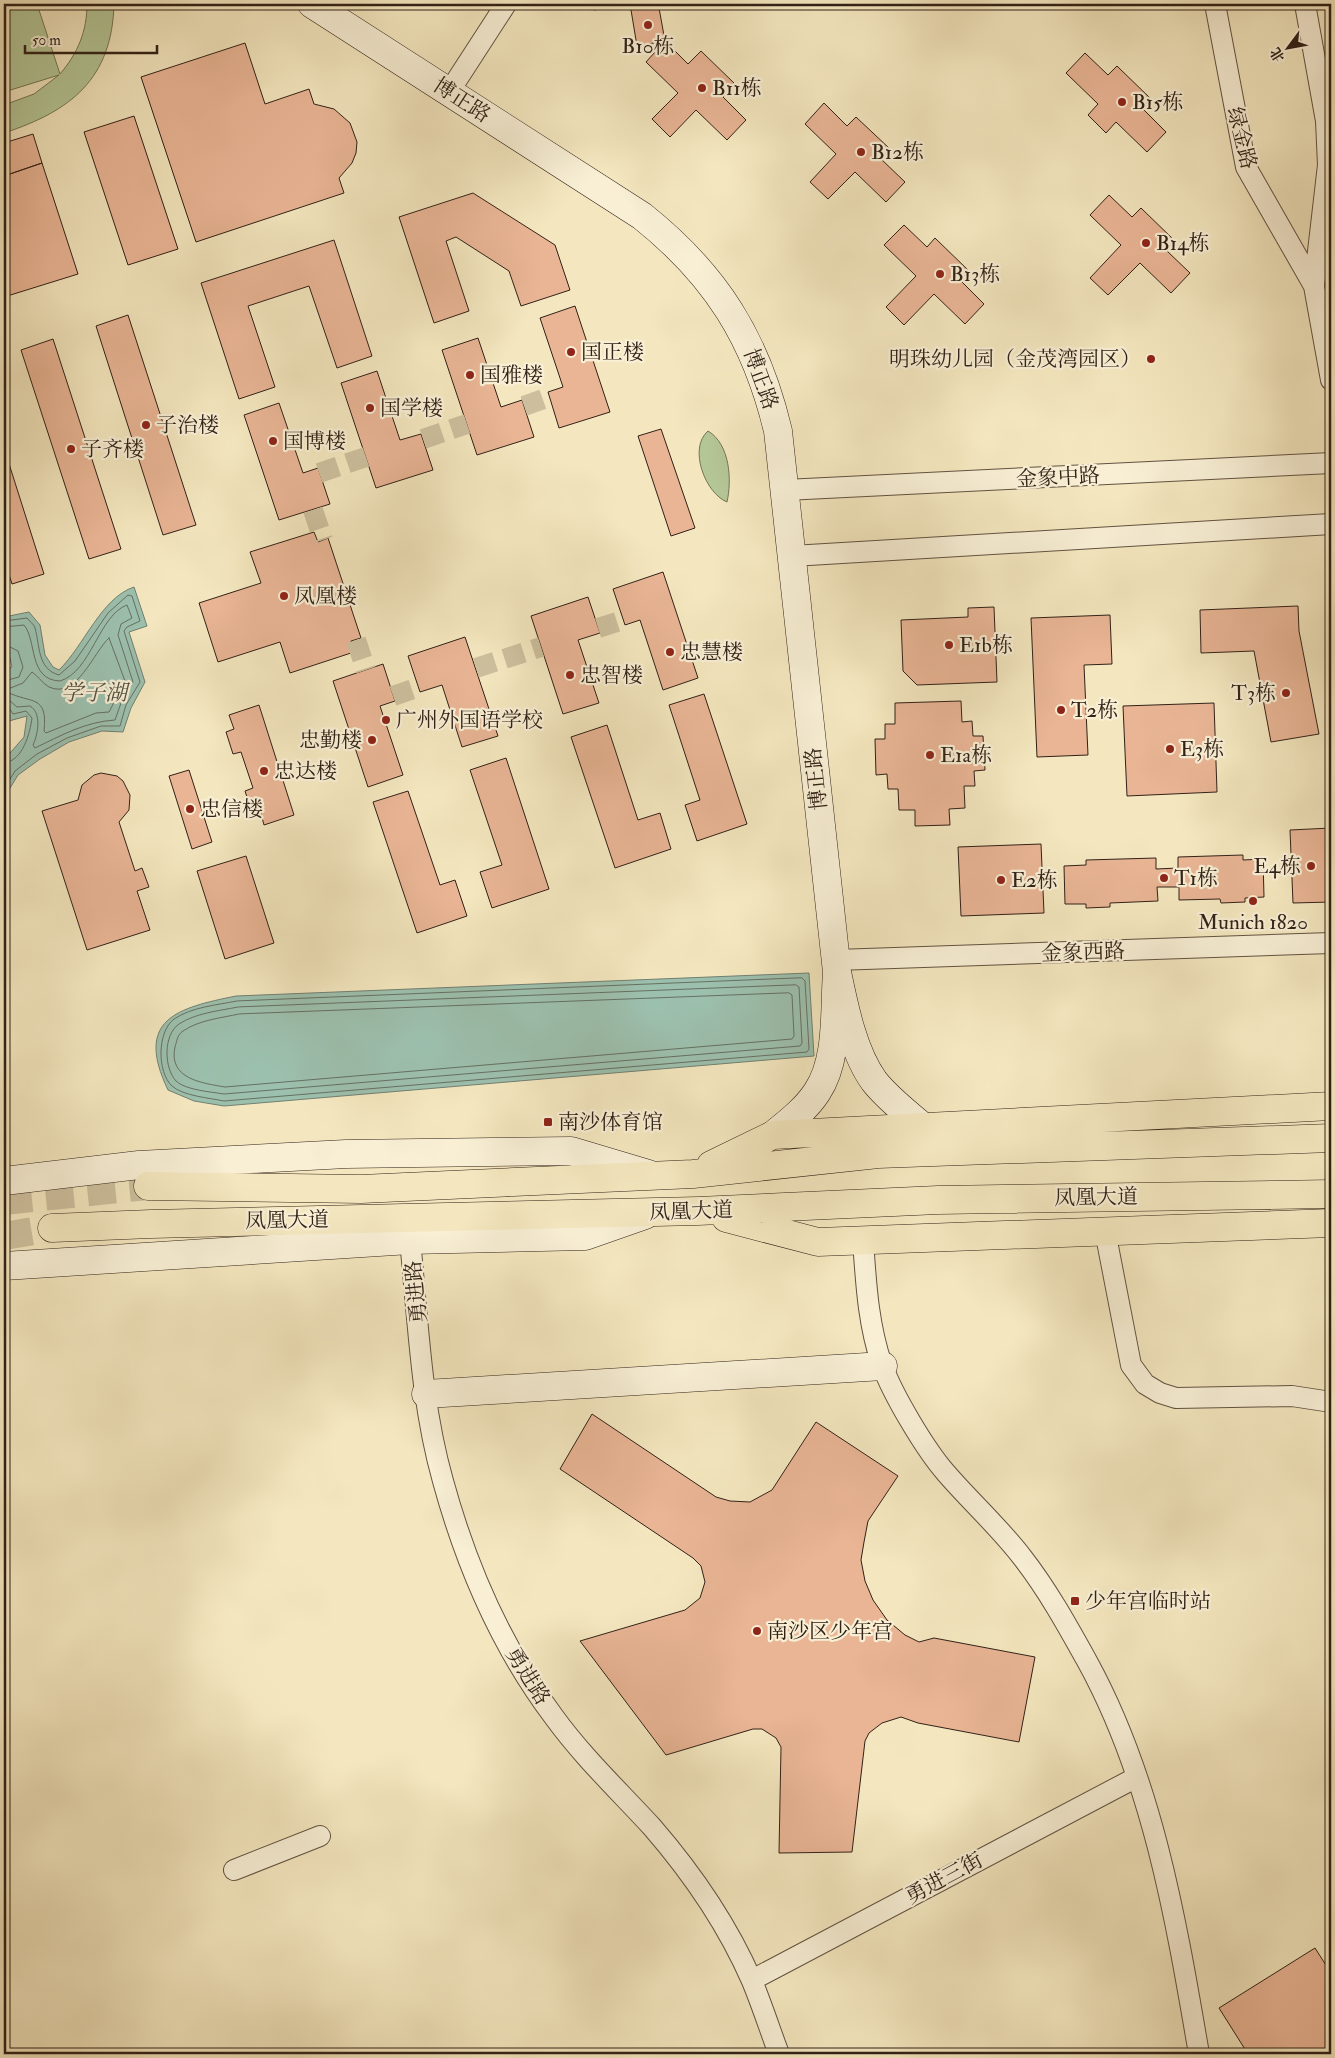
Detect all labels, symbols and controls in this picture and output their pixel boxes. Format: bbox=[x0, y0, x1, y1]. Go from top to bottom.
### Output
marker: B10栋 bbox=[642, 19, 654, 31]
scale bar bbox=[25, 22, 158, 54]
north arrow bbox=[1262, 22, 1312, 72]
text: 50 m bbox=[32, 31, 61, 50]
place label: B10栋 bbox=[622, 33, 674, 60]
text: 北 bbox=[1266, 44, 1288, 65]
street label: 博正路 bbox=[428, 72, 495, 129]
place label: B11栋 bbox=[712, 75, 762, 102]
marker: B11栋 bbox=[696, 82, 708, 94]
place label: B15栋 bbox=[1132, 89, 1183, 116]
marker: B15栋 bbox=[1116, 96, 1128, 108]
street label: 绿金路 bbox=[1221, 104, 1262, 172]
place label: B12栋 bbox=[871, 139, 924, 166]
marker: B12栋 bbox=[855, 146, 867, 158]
place label: B14栋 bbox=[1156, 230, 1210, 257]
marker: B14栋 bbox=[1140, 237, 1152, 249]
place label: B13栋 bbox=[950, 261, 1000, 288]
marker: B13栋 bbox=[934, 268, 946, 280]
place label: 国正楼 bbox=[581, 339, 644, 366]
street label: 博正路 bbox=[737, 345, 784, 413]
marker: 国正楼 bbox=[565, 346, 577, 358]
place label: 明珠幼儿园（金茂湾园区） bbox=[889, 346, 1141, 373]
marker: 明珠幼儿园（金茂湾园区） bbox=[1145, 353, 1157, 365]
place label: 国雅楼 bbox=[480, 362, 543, 389]
marker: 国雅楼 bbox=[464, 369, 476, 381]
place label: 国学楼 bbox=[380, 395, 443, 422]
marker: 国学楼 bbox=[364, 402, 376, 414]
place label: 子治楼 bbox=[156, 412, 219, 439]
marker: 子治楼 bbox=[140, 419, 152, 431]
place label: 国博楼 bbox=[283, 428, 346, 455]
marker: 国博楼 bbox=[267, 435, 279, 447]
place label: 子齐楼 bbox=[81, 436, 144, 463]
marker: 子齐楼 bbox=[65, 443, 77, 455]
street label: 金象中路 bbox=[1015, 462, 1101, 493]
place label: 凤凰楼 bbox=[294, 583, 357, 610]
marker: 凤凰楼 bbox=[278, 590, 290, 602]
place label: E1b栋 bbox=[959, 632, 1013, 659]
place label: 忠慧楼 bbox=[680, 639, 743, 666]
marker: E1b栋 bbox=[943, 639, 955, 651]
marker: 忠慧楼 bbox=[664, 646, 676, 658]
place label: 忠智楼 bbox=[580, 662, 643, 689]
marker: 忠智楼 bbox=[564, 669, 576, 681]
water label: 学子湖 bbox=[61, 679, 131, 707]
place label: T3栋 bbox=[1231, 680, 1276, 707]
marker: T3栋 bbox=[1280, 687, 1292, 699]
place label: T2栋 bbox=[1071, 697, 1118, 724]
marker: T2栋 bbox=[1055, 704, 1067, 716]
place label: 广州外国语学校 bbox=[396, 707, 543, 734]
marker: 广州外国语学校 bbox=[380, 714, 392, 726]
place label: 忠勤楼 bbox=[299, 727, 362, 754]
marker: 忠勤楼 bbox=[366, 734, 378, 746]
place label: E3栋 bbox=[1180, 736, 1224, 763]
place label: E1a栋 bbox=[940, 742, 992, 769]
marker: E3栋 bbox=[1164, 743, 1176, 755]
street label: 博正路 bbox=[800, 746, 833, 812]
marker: E1a栋 bbox=[924, 749, 936, 761]
place label: 忠达楼 bbox=[274, 758, 337, 785]
marker: 忠达楼 bbox=[258, 765, 270, 777]
place label: 忠信楼 bbox=[200, 796, 263, 823]
marker: 忠信楼 bbox=[184, 803, 196, 815]
place label: E4栋 bbox=[1254, 853, 1301, 880]
marker: E4栋 bbox=[1305, 860, 1317, 872]
place label: T1栋 bbox=[1174, 865, 1218, 892]
place label: E2栋 bbox=[1011, 867, 1058, 894]
marker: T1栋 bbox=[1158, 872, 1170, 884]
marker: E2栋 bbox=[995, 874, 1007, 886]
marker: Munich 1820 bbox=[1247, 895, 1259, 907]
place label: Munich 1820 bbox=[1198, 909, 1308, 936]
street label: 金象西路 bbox=[1041, 938, 1125, 967]
place label: 南沙体育馆 bbox=[558, 1109, 663, 1136]
marker: 南沙体育馆 bbox=[542, 1116, 554, 1128]
street label: 凤凰大道 bbox=[1054, 1183, 1138, 1212]
street label: 凤凰大道 bbox=[649, 1197, 733, 1226]
street label: 凤凰大道 bbox=[245, 1206, 329, 1235]
street label: 勇进路 bbox=[400, 1259, 433, 1325]
place label: 少年宫临时站 bbox=[1085, 1588, 1211, 1615]
marker: 少年宫临时站 bbox=[1069, 1595, 1081, 1607]
place label: 南沙区少年宫 bbox=[767, 1618, 893, 1645]
marker: 南沙区少年宫 bbox=[751, 1625, 763, 1637]
street label: 勇进路 bbox=[499, 1642, 556, 1710]
street label: 勇进三街 bbox=[901, 1847, 988, 1910]

